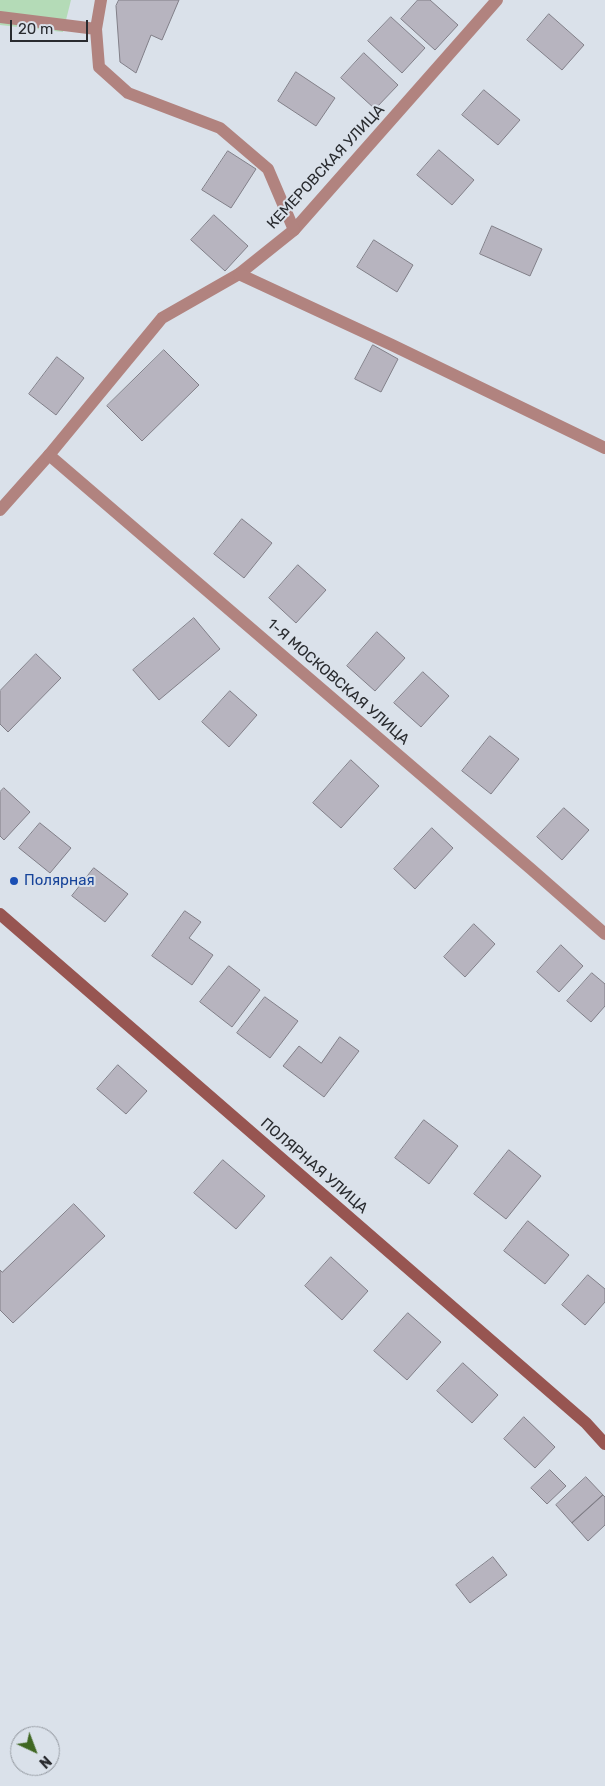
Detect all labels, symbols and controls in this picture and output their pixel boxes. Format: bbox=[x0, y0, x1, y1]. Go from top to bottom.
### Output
scale bar bbox=[12, 10, 90, 42]
text: 20 m bbox=[18, 20, 53, 38]
street label: КЕМЕРОВСКАЯ УЛИЦА bbox=[264, 101, 388, 233]
street label: 1-Я МОСКОВСКАЯ УЛИЦА bbox=[263, 615, 413, 749]
place label: Полярная bbox=[24, 872, 95, 890]
marker: Полярная bbox=[8, 875, 20, 887]
street label: ПОЛЯРНАЯ УЛИЦА bbox=[257, 1114, 371, 1218]
north arrow bbox=[10, 1726, 60, 1776]
text: N bbox=[35, 1752, 54, 1771]

